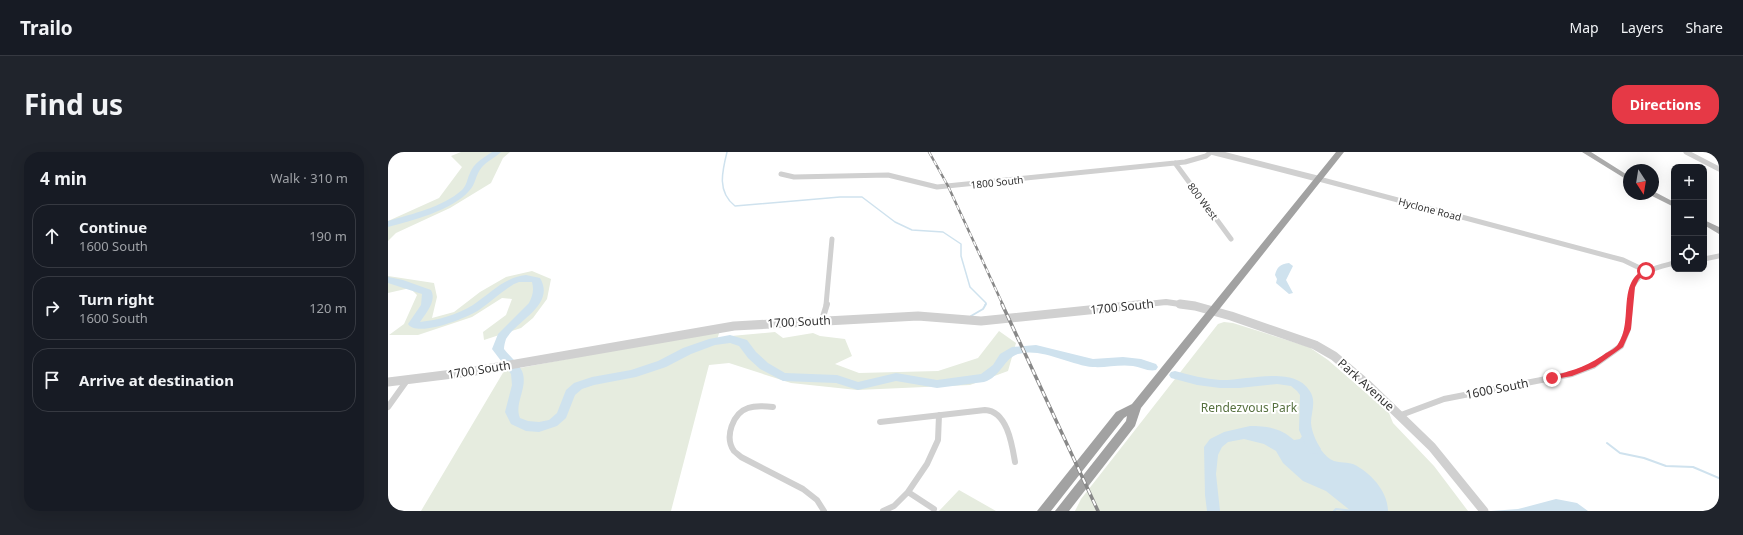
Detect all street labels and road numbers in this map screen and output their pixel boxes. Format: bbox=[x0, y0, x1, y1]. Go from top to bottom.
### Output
street label: 1800 South bbox=[970, 172, 1024, 192]
street label: 800 West bbox=[1184, 180, 1222, 223]
street label: Hyclone Road bbox=[1397, 194, 1463, 224]
street label: 1700 South bbox=[1089, 295, 1154, 318]
street label: 1700 South bbox=[767, 311, 831, 332]
street label: Park Avenue bbox=[1334, 355, 1398, 415]
street label: 1700 South bbox=[446, 356, 512, 383]
street label: 1600 South bbox=[1464, 374, 1530, 403]

